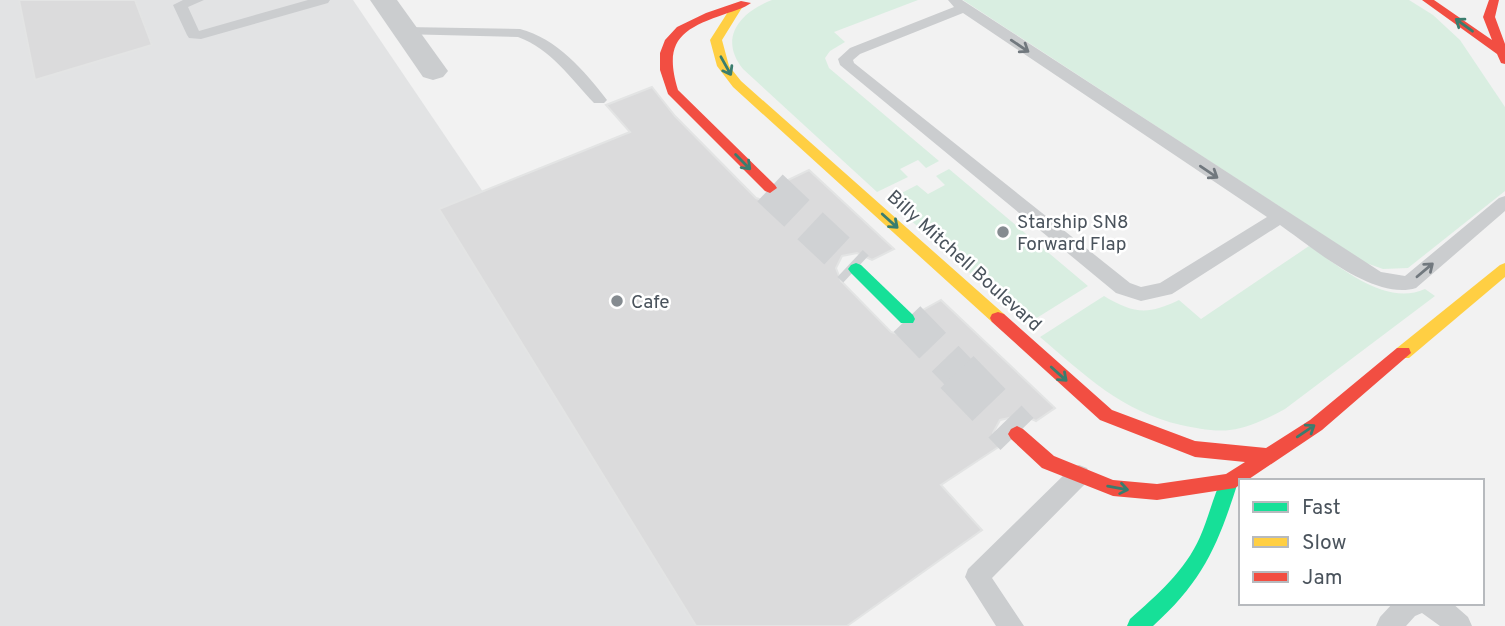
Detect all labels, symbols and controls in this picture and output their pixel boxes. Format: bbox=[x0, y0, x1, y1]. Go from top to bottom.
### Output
one-way arrow bbox=[1455, 18, 1474, 32]
one-way arrow bbox=[1010, 38, 1029, 53]
one-way arrow bbox=[719, 55, 733, 75]
one-way arrow bbox=[734, 153, 751, 170]
one-way arrow bbox=[1199, 165, 1219, 179]
street label: Billy Mitchell Boulevard bbox=[881, 186, 1046, 337]
place label: Starship SN8 Forward Flap bbox=[1017, 211, 1129, 257]
one-way arrow bbox=[881, 213, 898, 230]
marker: Starship SN8 Forward Flap bbox=[995, 224, 1011, 240]
one-way arrow bbox=[1415, 262, 1433, 277]
place label: Cafe bbox=[631, 291, 669, 315]
marker: Cafe bbox=[609, 293, 625, 309]
one-way arrow bbox=[1050, 365, 1068, 381]
one-way arrow bbox=[1296, 424, 1316, 438]
legend bbox=[1239, 479, 1484, 605]
one-way arrow bbox=[1106, 482, 1129, 495]
text: Fast bbox=[1302, 495, 1341, 522]
text: Slow bbox=[1302, 530, 1347, 557]
text: Jam bbox=[1302, 565, 1343, 592]

